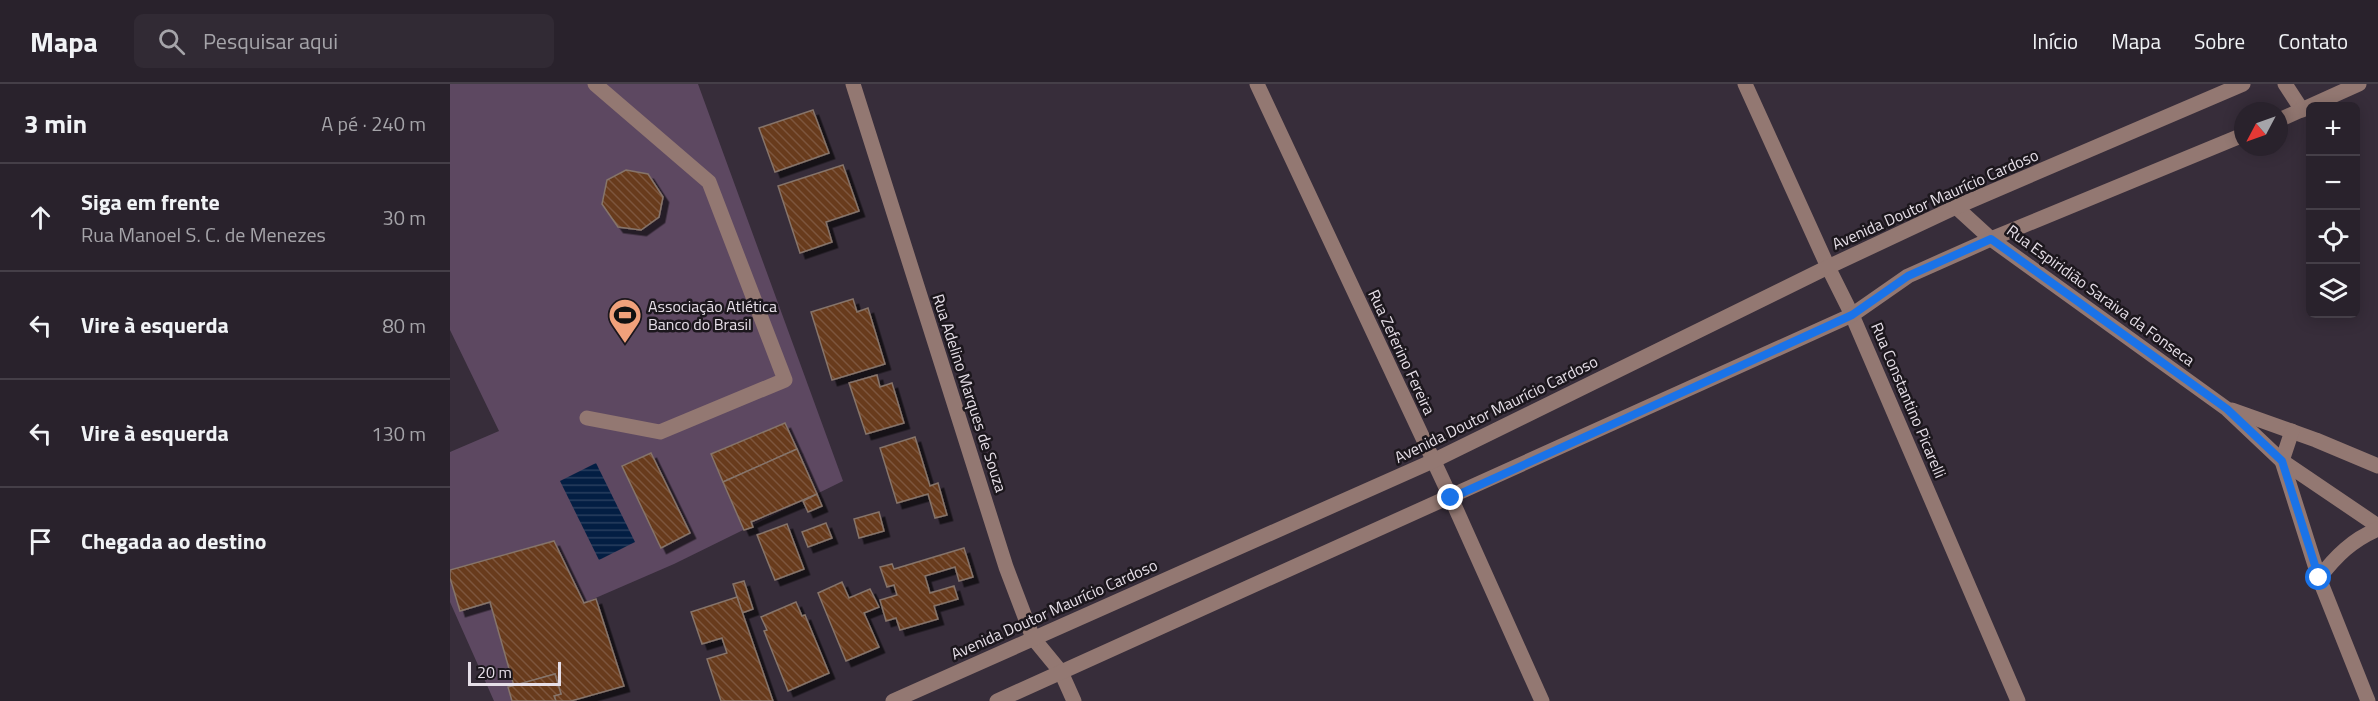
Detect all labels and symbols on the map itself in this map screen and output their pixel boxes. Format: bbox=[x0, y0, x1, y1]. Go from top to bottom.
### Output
north arrow bbox=[2234, 102, 2288, 156]
street label: Avenida Doutor Maurício Cardoso bbox=[1828, 143, 2042, 255]
street label: Rua Espiridião Saraiva da Fonseca bbox=[2002, 218, 2200, 372]
street label: Rua Zeferino Fereira bbox=[1362, 285, 1442, 419]
street label: Rua Adelino Marques de Souza bbox=[927, 291, 1013, 495]
place label: Associação Atlética Banco do Brasil bbox=[648, 294, 777, 336]
sports icon: Associação Atlética Banco do Brasil bbox=[607, 297, 643, 344]
street label: Rua Constantino Picarelli bbox=[1865, 318, 1953, 482]
street label: Avenida Doutor Maurício Cardoso bbox=[1390, 349, 1602, 469]
route end bbox=[1437, 484, 1463, 510]
street label: Avenida Doutor Maurício Cardoso bbox=[947, 553, 1161, 665]
route start bbox=[2305, 564, 2331, 590]
scale bar bbox=[468, 659, 561, 686]

